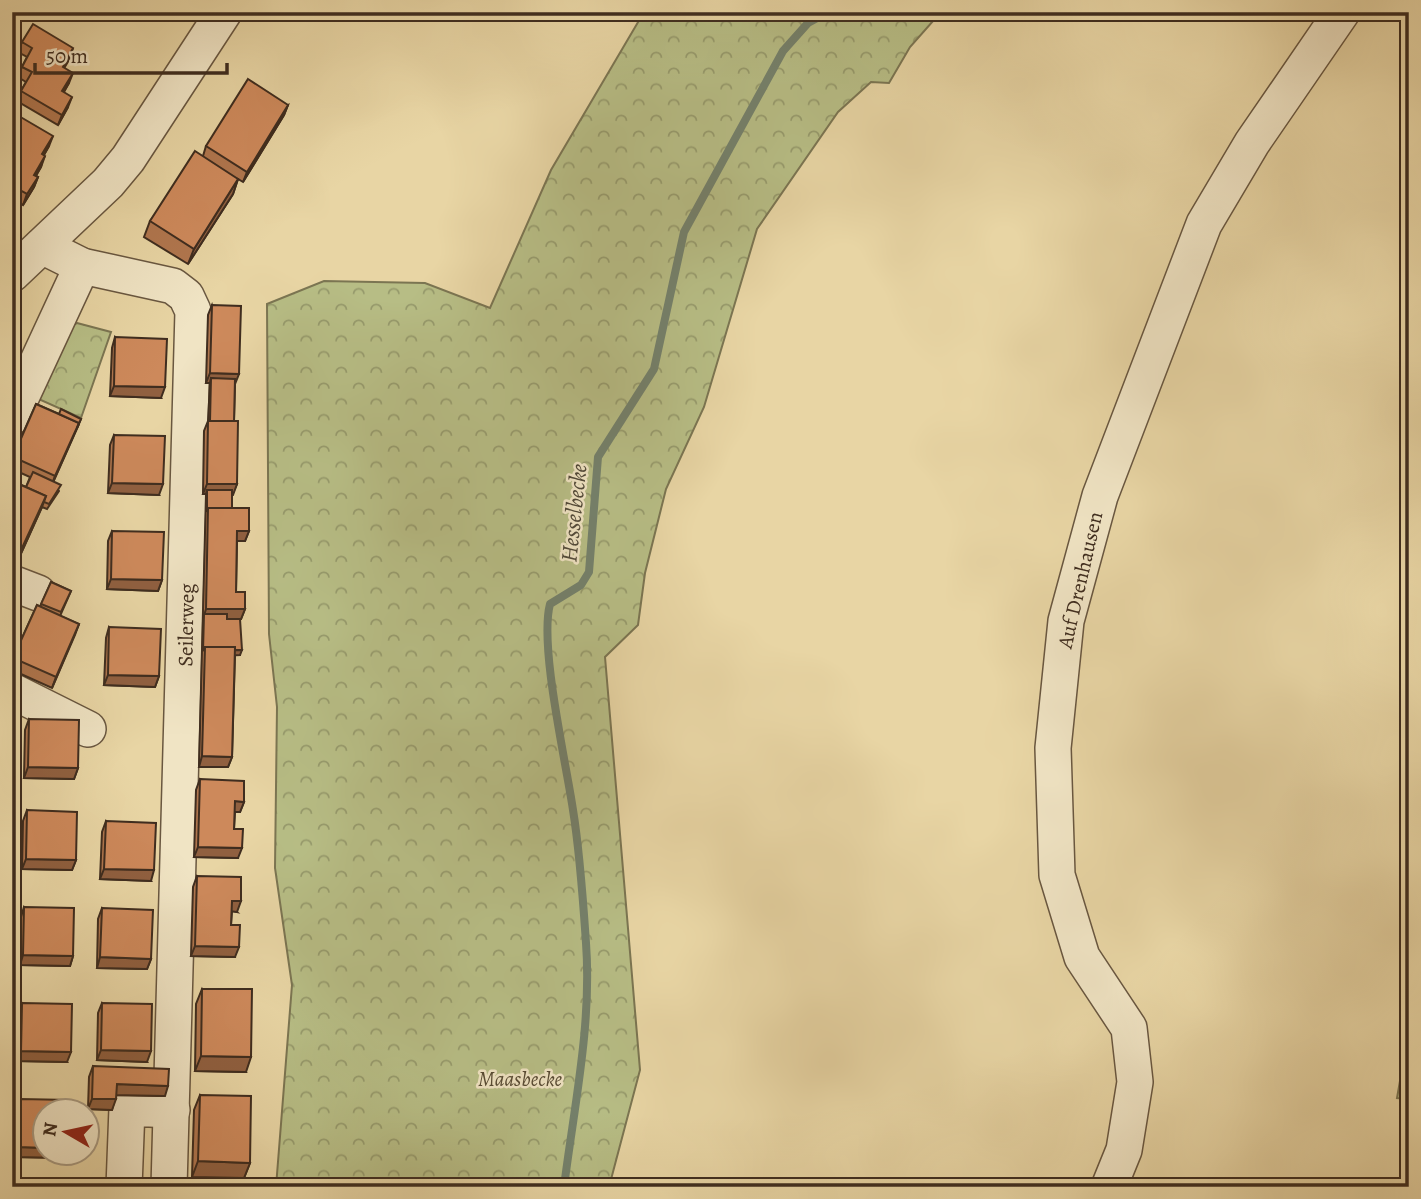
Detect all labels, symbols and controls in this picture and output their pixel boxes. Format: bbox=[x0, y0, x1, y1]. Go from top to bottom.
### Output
scale bar bbox=[35, 32, 228, 76]
text: 50 m bbox=[46, 42, 88, 70]
water label: Hesselbecke bbox=[553, 462, 595, 564]
street label: Auf Drenhausen bbox=[1050, 509, 1109, 652]
street label: Seilerweg bbox=[171, 583, 201, 667]
park label: Maasbecke bbox=[478, 1065, 562, 1093]
north arrow bbox=[32, 1098, 102, 1168]
text: N bbox=[36, 1120, 64, 1138]

